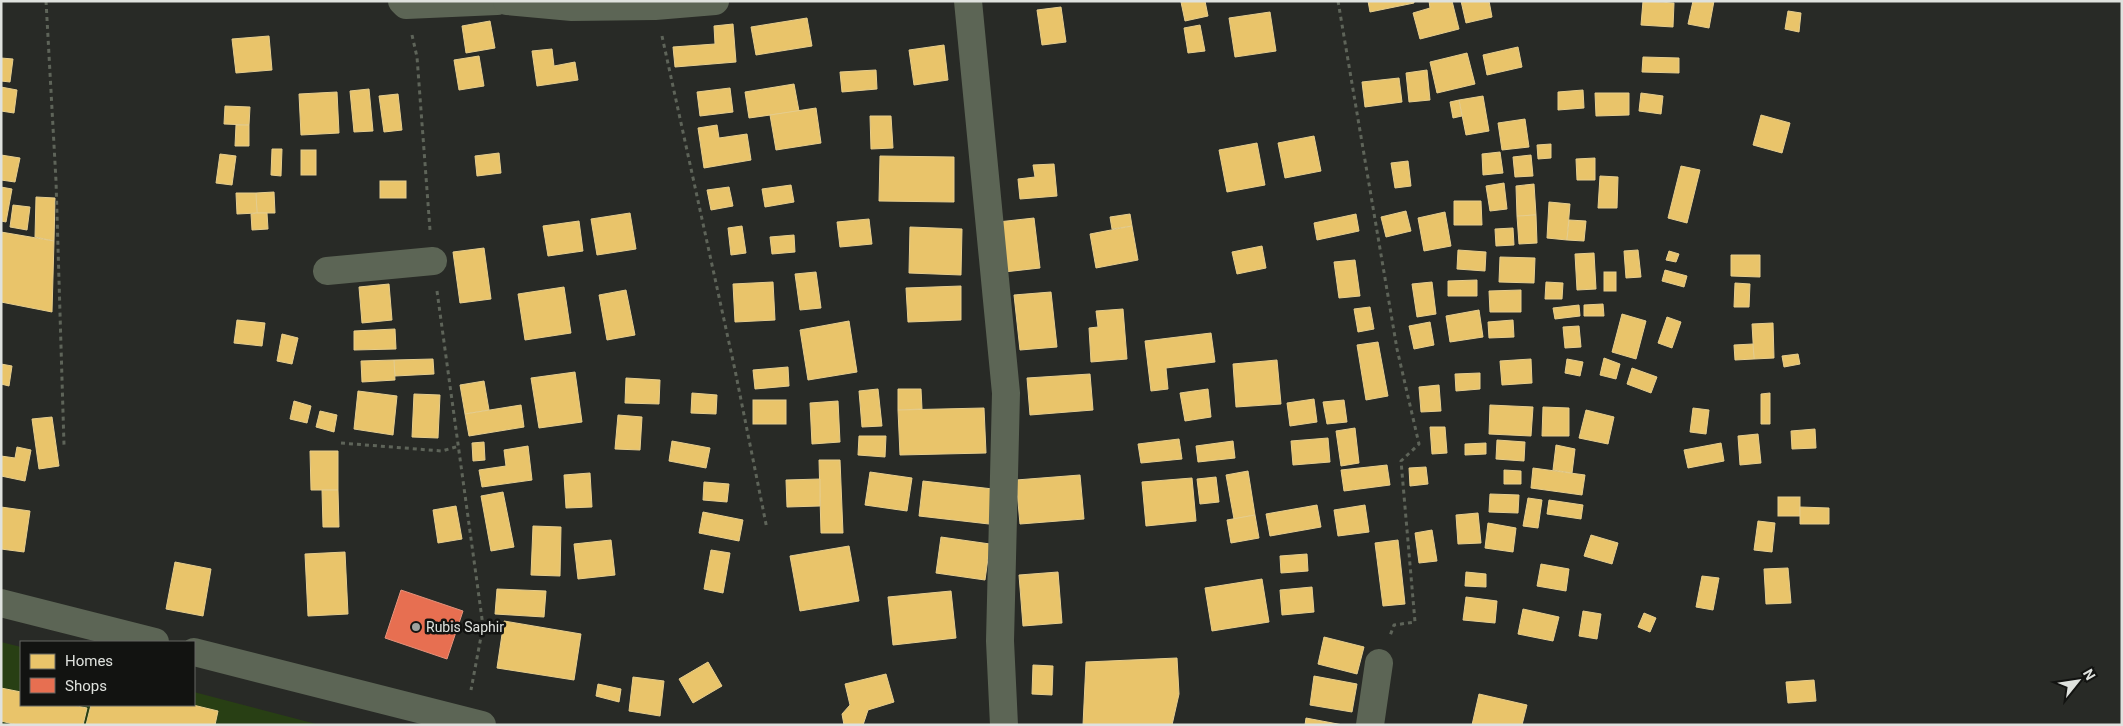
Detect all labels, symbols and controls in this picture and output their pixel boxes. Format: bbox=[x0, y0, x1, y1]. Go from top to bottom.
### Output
place label: Rubis Saphir bbox=[426, 619, 504, 635]
marker: Rubis Saphir bbox=[410, 621, 422, 633]
legend bbox=[20, 641, 195, 706]
text: Homes bbox=[65, 652, 113, 670]
north arrow bbox=[2053, 656, 2103, 706]
text: N bbox=[2080, 666, 2099, 683]
text: Shops bbox=[65, 677, 107, 695]

